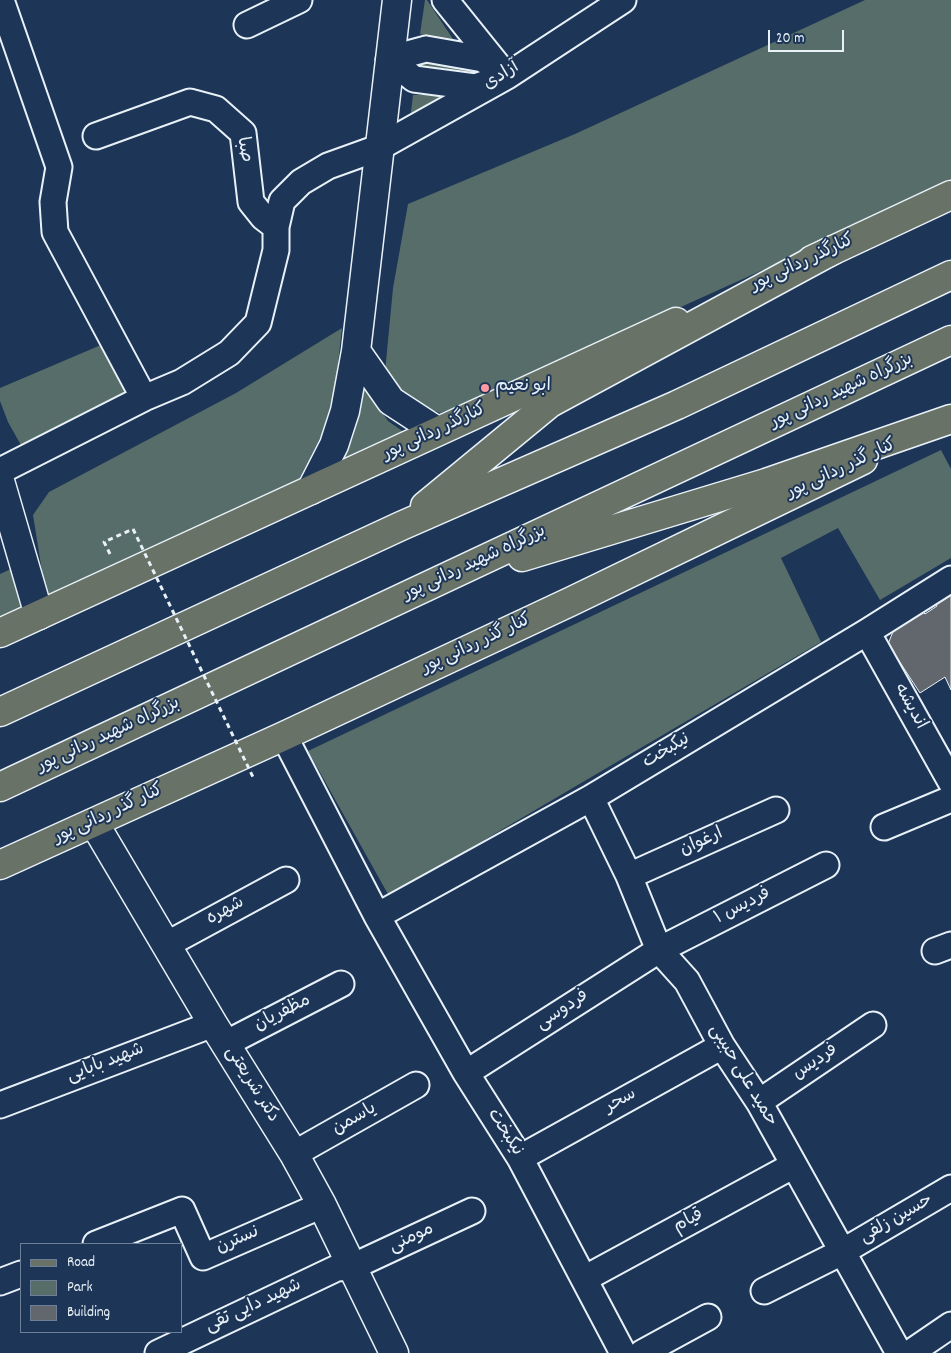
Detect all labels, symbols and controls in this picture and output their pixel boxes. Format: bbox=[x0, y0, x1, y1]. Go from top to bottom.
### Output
scale bar bbox=[771, 20, 847, 52]
text: 20 m bbox=[776, 28, 804, 50]
street label: آزادی bbox=[480, 58, 524, 96]
street label: صبا bbox=[230, 135, 256, 165]
street label: کنارگذر ردانی پور bbox=[748, 231, 858, 297]
street label: بزرگراه شهید ردانی پور bbox=[767, 349, 917, 435]
place label: ابو نعیم bbox=[495, 377, 551, 399]
marker: ابو نعیم bbox=[479, 382, 491, 394]
street label: کنارگذر ردانی پور bbox=[380, 400, 490, 466]
street label: کنار گذر ردانی پور bbox=[784, 435, 900, 505]
street label: بزرگراه شهید ردانی پور bbox=[400, 521, 550, 607]
street label: کنار گذر ردانی پور bbox=[419, 610, 535, 680]
street label: اندیشه bbox=[888, 680, 930, 734]
street label: بزرگراه شهید ردانی پور bbox=[34, 693, 184, 779]
street label: نیکبخت bbox=[639, 729, 695, 775]
street label: کنار گذر ردانی پور bbox=[51, 780, 167, 850]
street label: ارغوان bbox=[677, 824, 727, 862]
street label: فردیس ۱ bbox=[711, 884, 775, 930]
street label: شهره bbox=[203, 893, 249, 931]
street label: فردوسی bbox=[533, 986, 593, 1036]
street label: مظفریان bbox=[251, 991, 315, 1037]
street label: حمید علی حبیبی bbox=[703, 1021, 781, 1131]
street label: شهید بابایی bbox=[64, 1039, 148, 1089]
street label: فردیس bbox=[789, 1040, 843, 1086]
street label: دکتر شریعتی bbox=[219, 1043, 283, 1127]
street label: سحر bbox=[601, 1084, 641, 1120]
street label: یاسمن bbox=[329, 1099, 381, 1141]
street label: نیکبخت bbox=[481, 1105, 527, 1161]
street label: حسین زلفی bbox=[857, 1190, 937, 1250]
street label: قیام bbox=[670, 1205, 708, 1239]
street label: مومنی bbox=[386, 1219, 438, 1259]
street label: نسترن bbox=[213, 1222, 263, 1260]
legend bbox=[20, 1243, 182, 1333]
text: Road bbox=[67, 1252, 95, 1274]
street label: شهید دایی تقی bbox=[203, 1275, 305, 1339]
text: Park bbox=[67, 1277, 93, 1299]
text: Building bbox=[67, 1302, 110, 1324]

